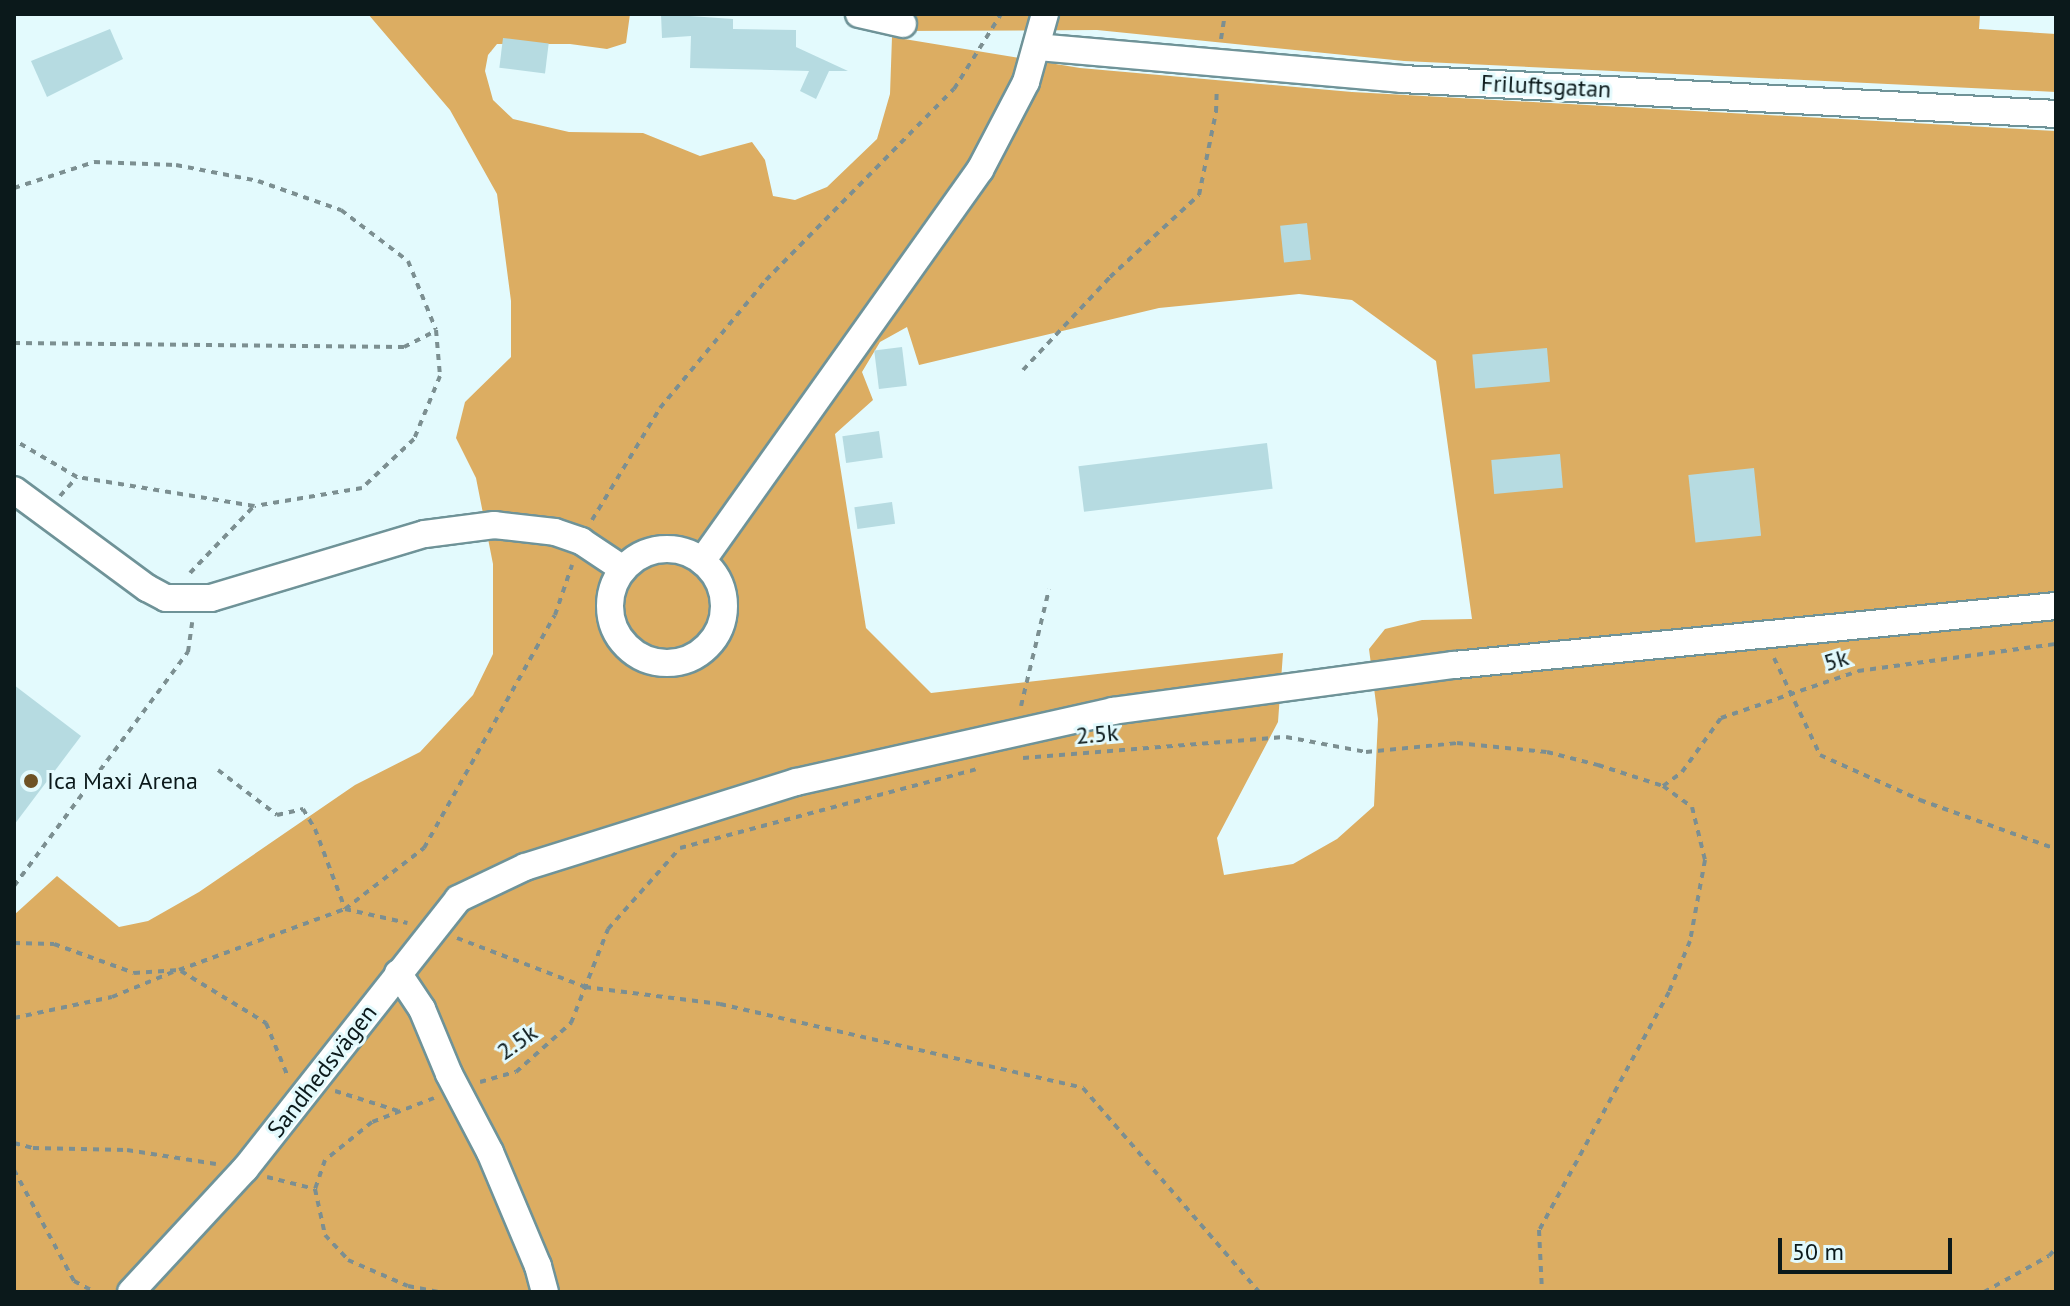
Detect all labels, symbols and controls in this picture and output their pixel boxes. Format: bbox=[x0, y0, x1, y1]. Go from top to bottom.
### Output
street label: Friluftsgatan bbox=[1480, 68, 1612, 104]
street label: 5k bbox=[1820, 643, 1852, 677]
street label: 2.5k bbox=[1074, 718, 1120, 750]
place label: Ica Maxi Arena bbox=[47, 767, 199, 795]
marker: Ica Maxi Arena bbox=[22, 772, 40, 790]
street label: Sandhedsvägen bbox=[261, 999, 383, 1143]
street label: 2.5k bbox=[491, 1018, 543, 1066]
scale bar bbox=[1782, 1222, 1956, 1272]
text: 50 m bbox=[1792, 1236, 1844, 1267]

